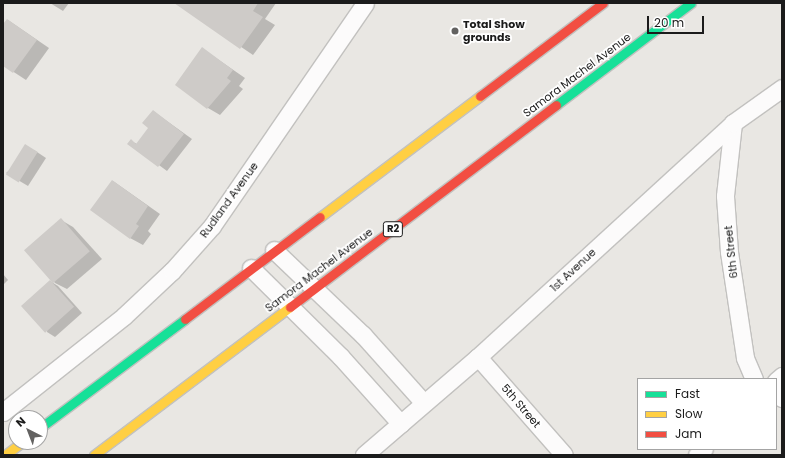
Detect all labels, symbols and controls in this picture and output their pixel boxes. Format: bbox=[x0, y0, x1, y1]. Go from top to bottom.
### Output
scale bar bbox=[649, 8, 706, 34]
text: 20 m bbox=[654, 14, 684, 31]
place label: Total Show grounds bbox=[463, 18, 525, 44]
marker: Total Show grounds bbox=[450, 26, 460, 36]
street label: Samora Machel Avenue bbox=[521, 30, 633, 120]
street label: Rudland Avenue bbox=[197, 160, 261, 240]
road number: R2 bbox=[382, 221, 404, 237]
street label: Samora Machel Avenue bbox=[263, 225, 375, 315]
street label: 6th Street bbox=[722, 225, 740, 279]
street label: 1st Avenue bbox=[547, 246, 599, 294]
legend bbox=[637, 378, 777, 450]
street label: 5th Street bbox=[499, 382, 543, 430]
text: Fast bbox=[675, 385, 700, 402]
text: Slow bbox=[675, 405, 703, 422]
north arrow bbox=[8, 410, 48, 450]
text: N bbox=[12, 413, 29, 431]
text: Jam bbox=[675, 425, 702, 442]

